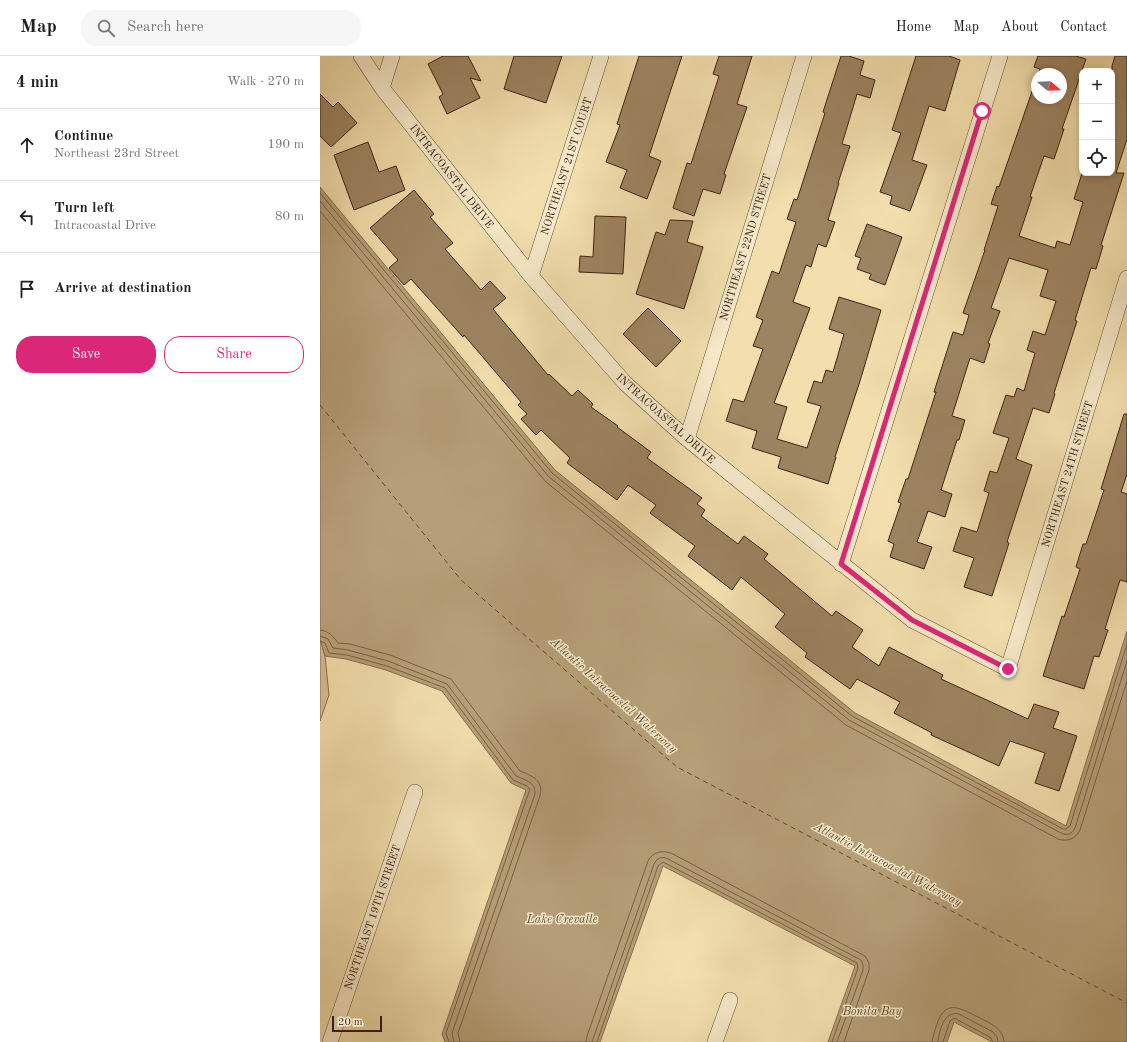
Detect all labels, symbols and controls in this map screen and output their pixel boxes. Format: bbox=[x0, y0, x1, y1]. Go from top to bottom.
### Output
search box bbox=[81, 10, 361, 46]
icon: search bbox=[95, 17, 117, 39]
text: Map bbox=[20, 18, 57, 37]
text: Search here bbox=[127, 20, 204, 35]
text: Home bbox=[896, 20, 931, 34]
text: Map bbox=[953, 20, 979, 34]
text: About bbox=[1001, 20, 1038, 34]
text: Contact bbox=[1060, 20, 1107, 34]
north arrow bbox=[1031, 68, 1067, 104]
map controls bbox=[1079, 68, 1115, 176]
button: + bbox=[1079, 68, 1115, 104]
text: 4 min bbox=[16, 74, 59, 91]
text: Walk · 270 m bbox=[227, 75, 304, 88]
street label: NORTHEAST 21ST COURT bbox=[540, 96, 595, 237]
route start bbox=[973, 102, 991, 120]
button: − bbox=[1079, 104, 1115, 140]
street label: INTRACOASTAL DRIVE bbox=[407, 123, 495, 231]
text: Continue bbox=[54, 129, 113, 144]
icon: ahead bbox=[16, 134, 38, 156]
text: 190 m bbox=[267, 138, 304, 151]
button: locate bbox=[1079, 140, 1115, 176]
text: Northeast 23rd Street bbox=[54, 147, 179, 160]
street label: NORTHEAST 22ND STREET bbox=[719, 173, 774, 322]
text: Turn left bbox=[54, 201, 114, 216]
icon: left bbox=[16, 206, 38, 228]
text: 80 m bbox=[275, 210, 304, 223]
text: Intracoastal Drive bbox=[54, 219, 156, 232]
icon: arrive bbox=[16, 278, 38, 300]
text: Arrive at destination bbox=[54, 281, 192, 296]
button: Save bbox=[16, 336, 156, 373]
button: Share bbox=[164, 336, 304, 373]
street label: INTRACOASTAL DRIVE bbox=[613, 372, 717, 466]
street label: NORTHEAST 24TH STREET bbox=[1041, 400, 1096, 549]
water label: Atlantic Intracoastal Waterway bbox=[547, 635, 679, 756]
route end bbox=[999, 660, 1017, 678]
water label: Atlantic Intracoastal Waterway bbox=[811, 820, 964, 909]
street label: NORTHEAST 19TH STREET bbox=[343, 844, 403, 991]
water label: Lake Crevalle bbox=[526, 914, 597, 926]
water label: Bonita Bay bbox=[841, 1006, 902, 1018]
scale bar bbox=[332, 1014, 382, 1033]
text: 20 m bbox=[338, 1017, 363, 1028]

